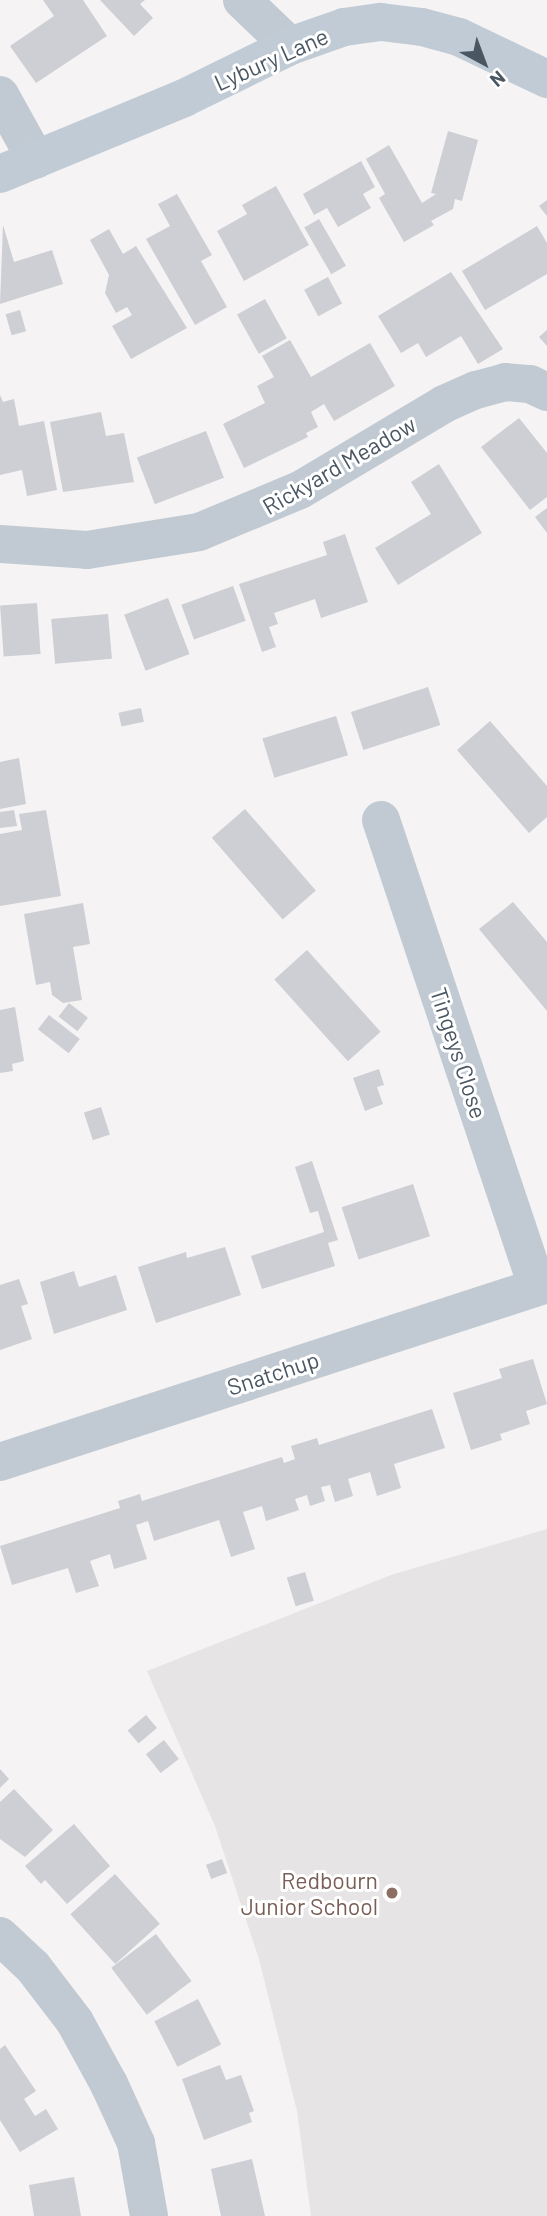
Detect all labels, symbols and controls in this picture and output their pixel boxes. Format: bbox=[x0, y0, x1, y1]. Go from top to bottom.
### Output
street label: Lybury Lane bbox=[210, 22, 332, 96]
north arrow bbox=[449, 28, 519, 98]
text: N bbox=[486, 66, 510, 92]
street label: Rickyard Meadow bbox=[257, 410, 421, 520]
street label: Tingeys Close bbox=[425, 984, 493, 1122]
street label: Snatchup bbox=[224, 1345, 322, 1401]
place label: Redbourn Junior School bbox=[241, 1866, 378, 1920]
marker: Redbourn Junior School bbox=[384, 1885, 400, 1901]

